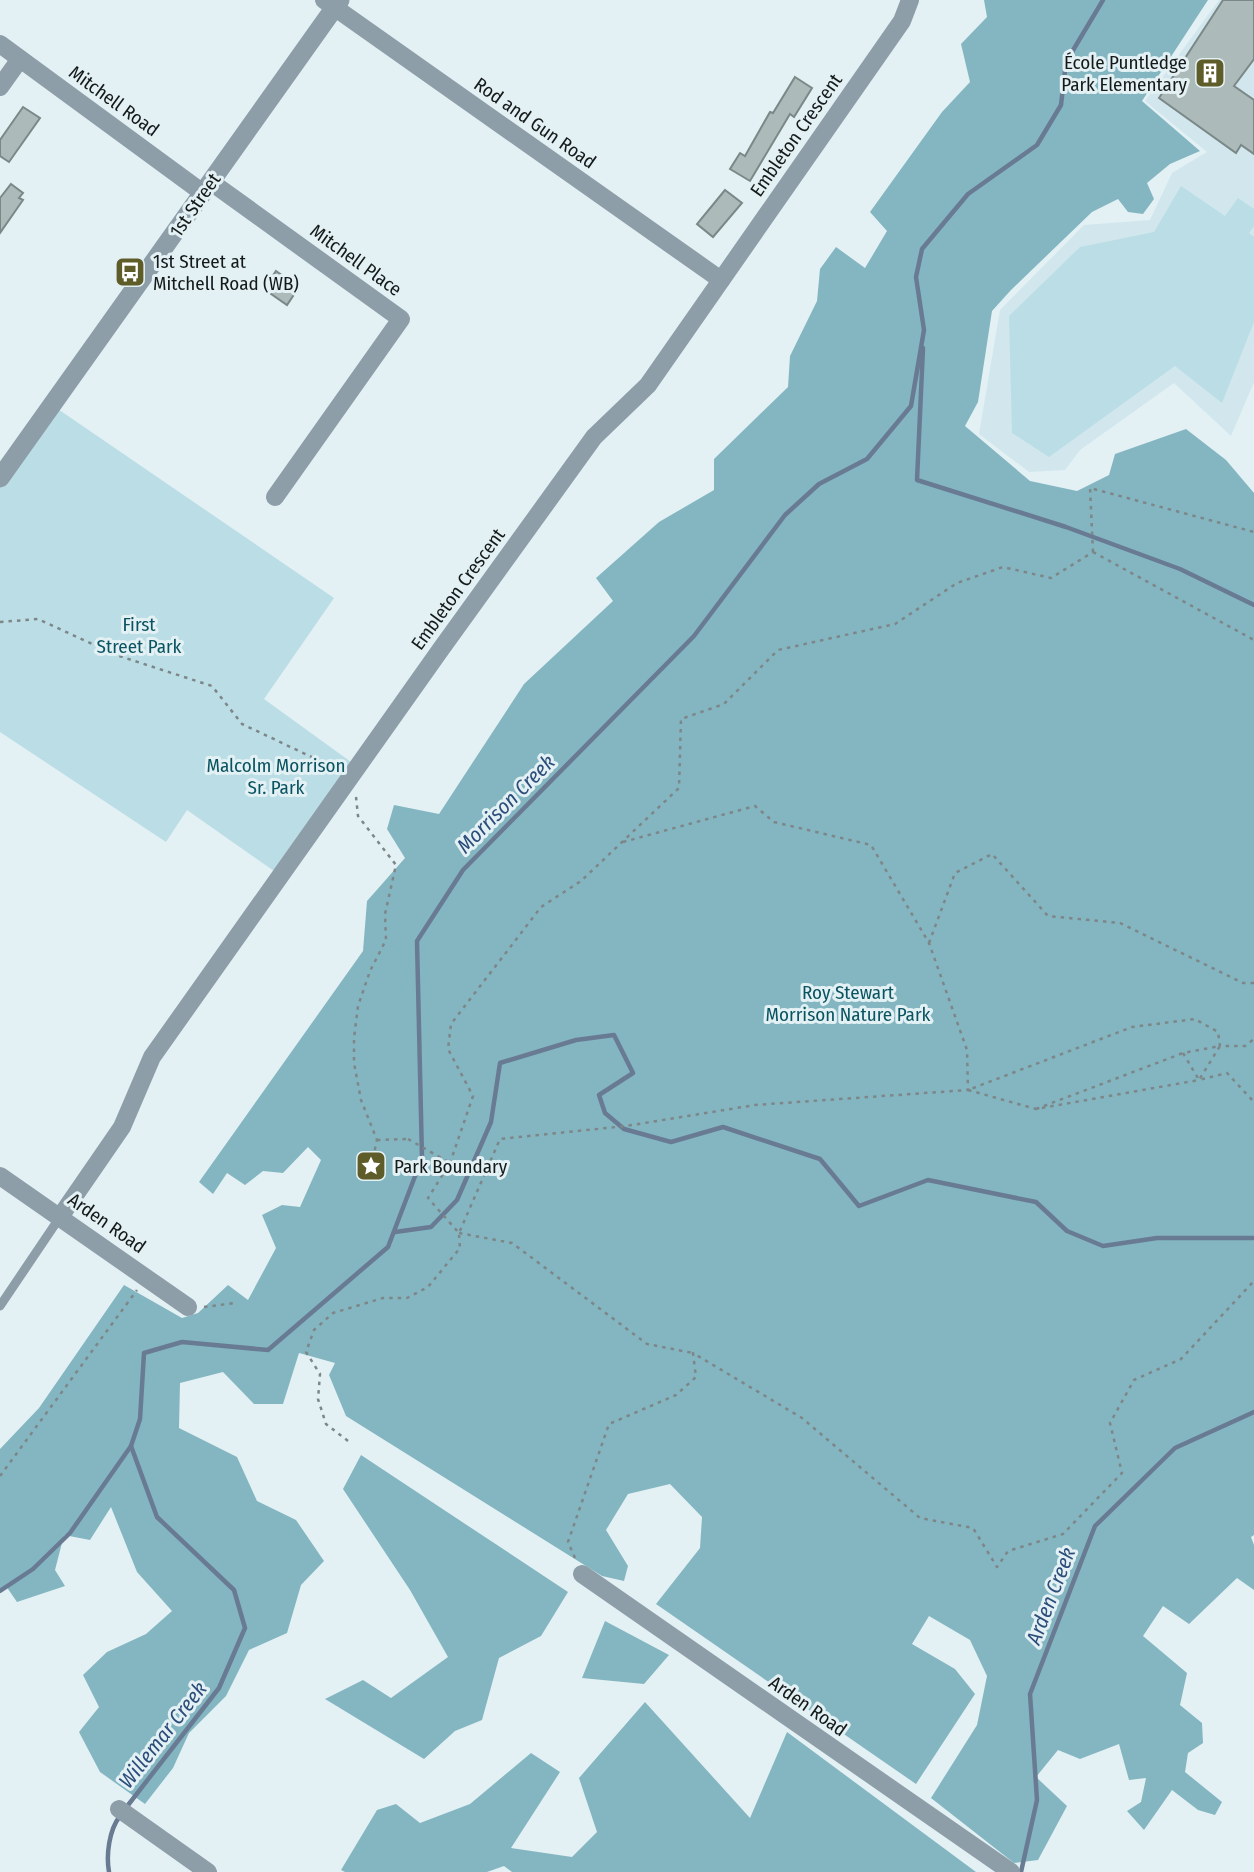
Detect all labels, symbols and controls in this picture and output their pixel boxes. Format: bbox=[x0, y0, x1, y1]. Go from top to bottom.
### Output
place label: École Puntledge Park Elementary bbox=[1061, 51, 1188, 96]
building icon: École Puntledge Park Elementary bbox=[1193, 56, 1227, 90]
street label: Mitchell Road bbox=[65, 61, 163, 141]
street label: Embleton Crescent bbox=[745, 69, 847, 201]
street label: Rod and Gun Road bbox=[470, 72, 600, 174]
street label: 1st Street bbox=[165, 168, 226, 241]
street label: Mitchell Place bbox=[306, 219, 406, 301]
place label: 1st Street at Mitchell Road (WB) bbox=[153, 250, 299, 295]
bus stop icon: 1st Street at Mitchell Road (WB) bbox=[113, 255, 147, 289]
street label: Embleton Crescent bbox=[406, 523, 510, 654]
park label: First Street Park bbox=[97, 613, 182, 658]
water label: Morrison Creek bbox=[451, 749, 561, 859]
park label: Malcolm Morrison Sr. Park bbox=[206, 754, 346, 799]
park label: Roy Stewart Morrison Nature Park bbox=[766, 981, 931, 1026]
place icon: Park Boundary bbox=[354, 1149, 388, 1183]
place label: Park Boundary bbox=[394, 1155, 508, 1178]
street label: Arden Road bbox=[64, 1188, 150, 1258]
water label: Arden Creek bbox=[1020, 1544, 1081, 1649]
street label: Arden Road bbox=[765, 1671, 851, 1741]
water label: Willemar Creek bbox=[113, 1677, 213, 1793]

